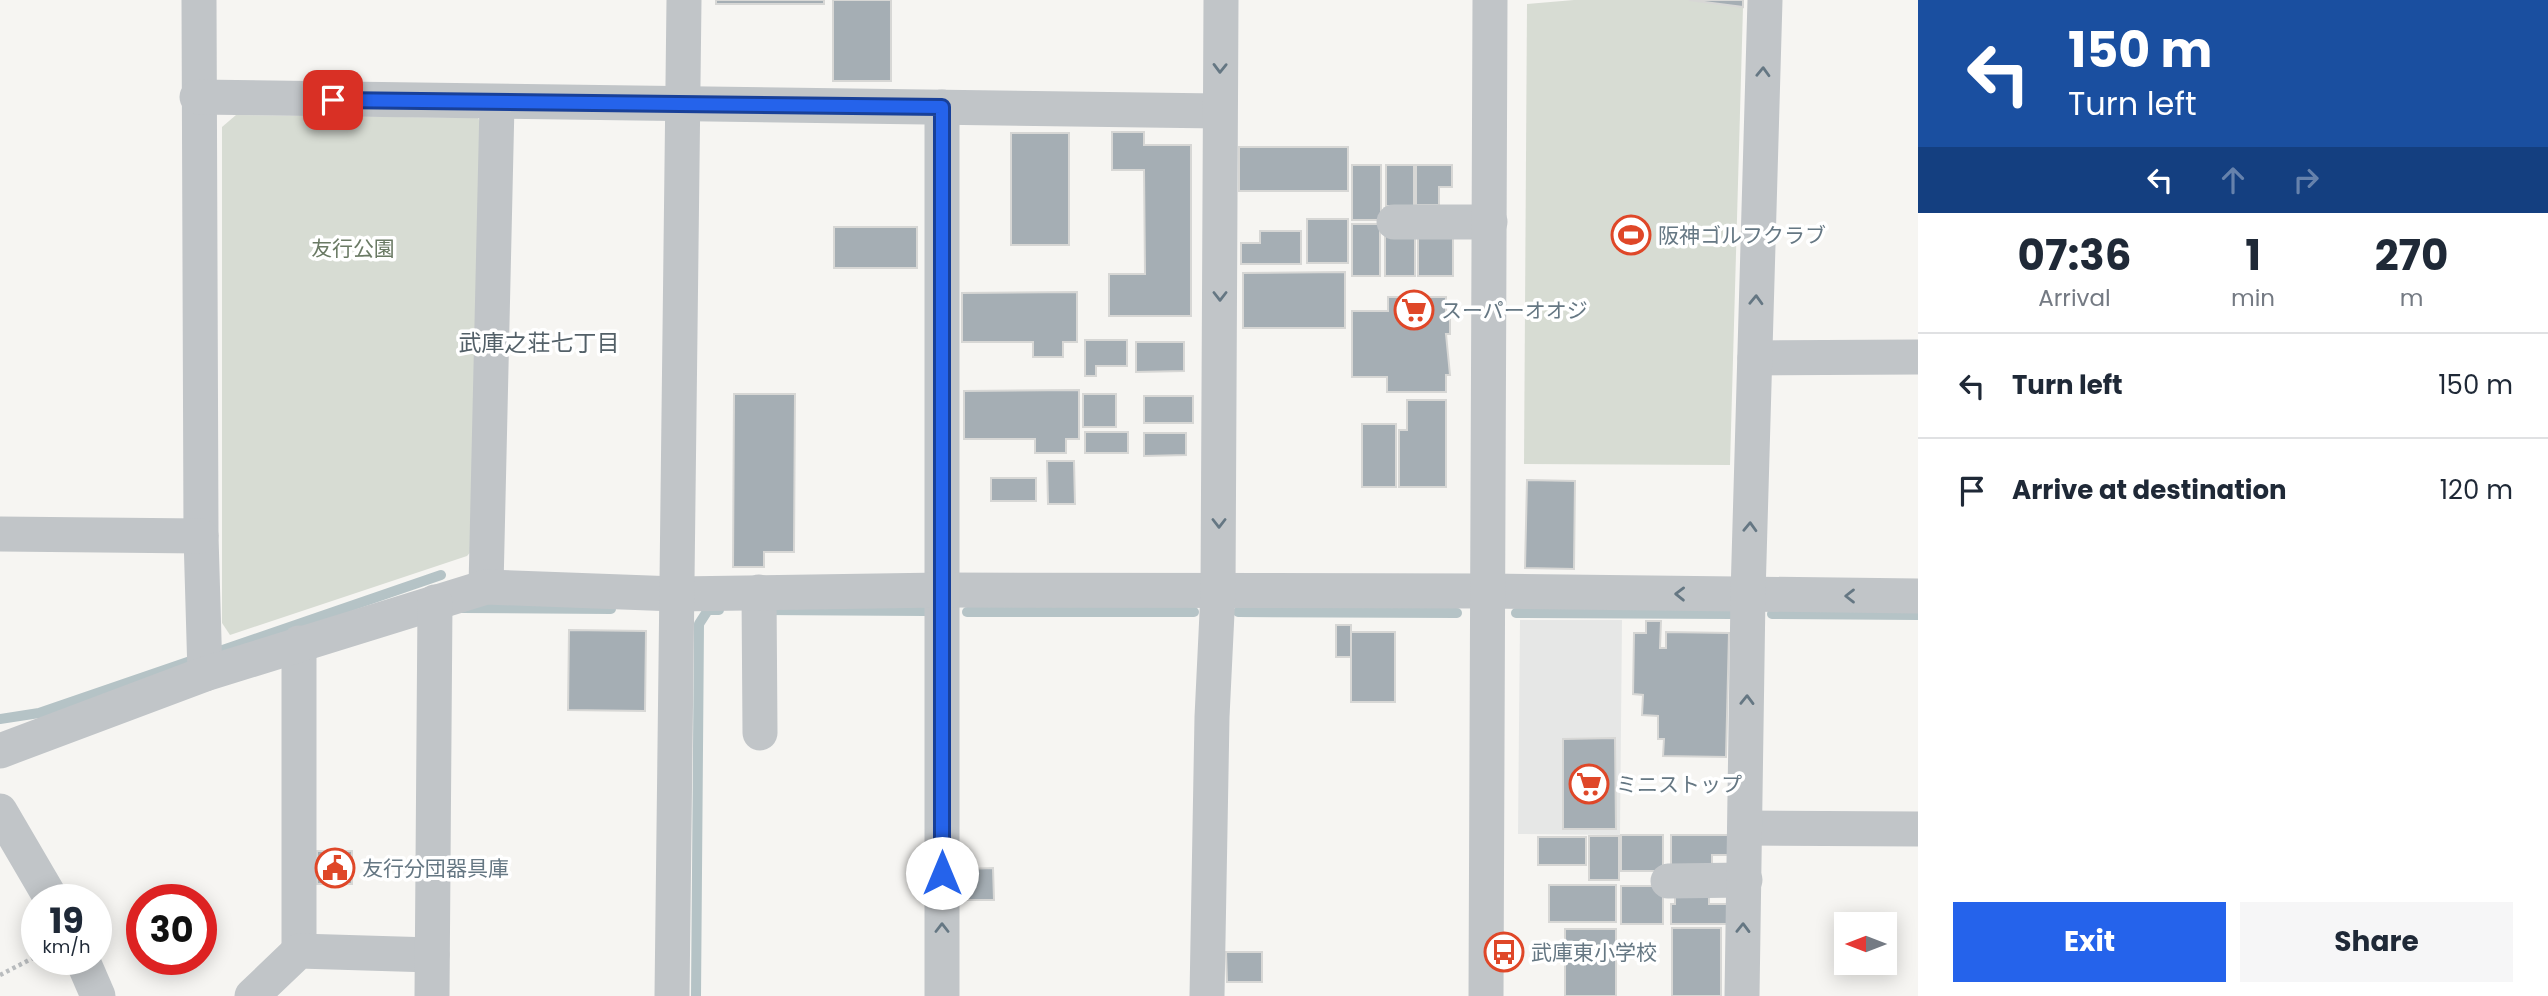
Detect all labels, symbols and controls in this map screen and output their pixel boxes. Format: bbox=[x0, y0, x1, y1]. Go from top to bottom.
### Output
text: 150 m bbox=[2068, 16, 2213, 84]
icon: left bbox=[1953, 28, 2044, 119]
one-way arrow bbox=[1212, 63, 1228, 74]
one-way arrow bbox=[1755, 66, 1770, 77]
pin bbox=[303, 70, 363, 130]
icon: arrive bbox=[314, 81, 352, 119]
text: Turn left bbox=[2068, 81, 2197, 126]
icon: left bbox=[2141, 161, 2179, 199]
icon: ahead bbox=[2214, 161, 2252, 199]
icon: right bbox=[2287, 161, 2325, 199]
sports icon: 阪神ゴルフクラブ bbox=[1610, 214, 1652, 256]
place label: 阪神ゴルフクラブ bbox=[1658, 221, 1826, 250]
text: 07:36 bbox=[2018, 226, 2131, 285]
text: 1 bbox=[2245, 226, 2261, 285]
text: 270 bbox=[2375, 226, 2448, 285]
park label: 友行公園 bbox=[311, 234, 395, 263]
text: Arrival bbox=[2038, 282, 2111, 314]
text: min bbox=[2231, 282, 2275, 314]
text: m bbox=[2400, 282, 2423, 314]
supermarket icon: スーパーオオジ bbox=[1393, 289, 1435, 331]
one-way arrow bbox=[1212, 291, 1228, 301]
one-way arrow bbox=[1749, 294, 1764, 305]
place label: スーパーオオジ bbox=[1441, 296, 1588, 325]
district label: 武庫之荘七丁目 bbox=[459, 327, 620, 359]
icon: left bbox=[1953, 367, 1991, 405]
text: Turn left bbox=[2012, 367, 2123, 403]
text: 150 m bbox=[2438, 367, 2513, 403]
icon: arrive bbox=[1953, 472, 1991, 510]
text: Arrive at destination bbox=[2012, 472, 2287, 508]
text: 120 m bbox=[2440, 472, 2513, 508]
one-way arrow bbox=[1211, 518, 1227, 529]
one-way arrow bbox=[1742, 521, 1758, 532]
one-way arrow bbox=[1674, 586, 1685, 602]
one-way arrow bbox=[1844, 588, 1855, 604]
one-way arrow bbox=[1739, 695, 1755, 705]
supermarket icon: ミニストップ bbox=[1568, 763, 1610, 805]
place label: ミニストップ bbox=[1616, 770, 1742, 799]
position arrow bbox=[905, 836, 979, 910]
public building icon: 友行分団器具庫 bbox=[314, 847, 356, 889]
place label: 友行分団器具庫 bbox=[362, 854, 509, 883]
speed limit sign: 30 bbox=[126, 884, 217, 975]
text: 19 bbox=[49, 896, 84, 945]
button: Exit bbox=[1953, 902, 2226, 982]
button: Share bbox=[2240, 902, 2513, 982]
north arrow bbox=[1834, 912, 1897, 975]
map controls bbox=[1834, 912, 1897, 975]
one-way arrow bbox=[934, 922, 950, 933]
one-way arrow bbox=[1736, 922, 1751, 933]
bus stop icon: 武庫東小学校 bbox=[1483, 931, 1525, 973]
text: km/h bbox=[43, 934, 90, 959]
place label: 武庫東小学校 bbox=[1531, 938, 1657, 967]

